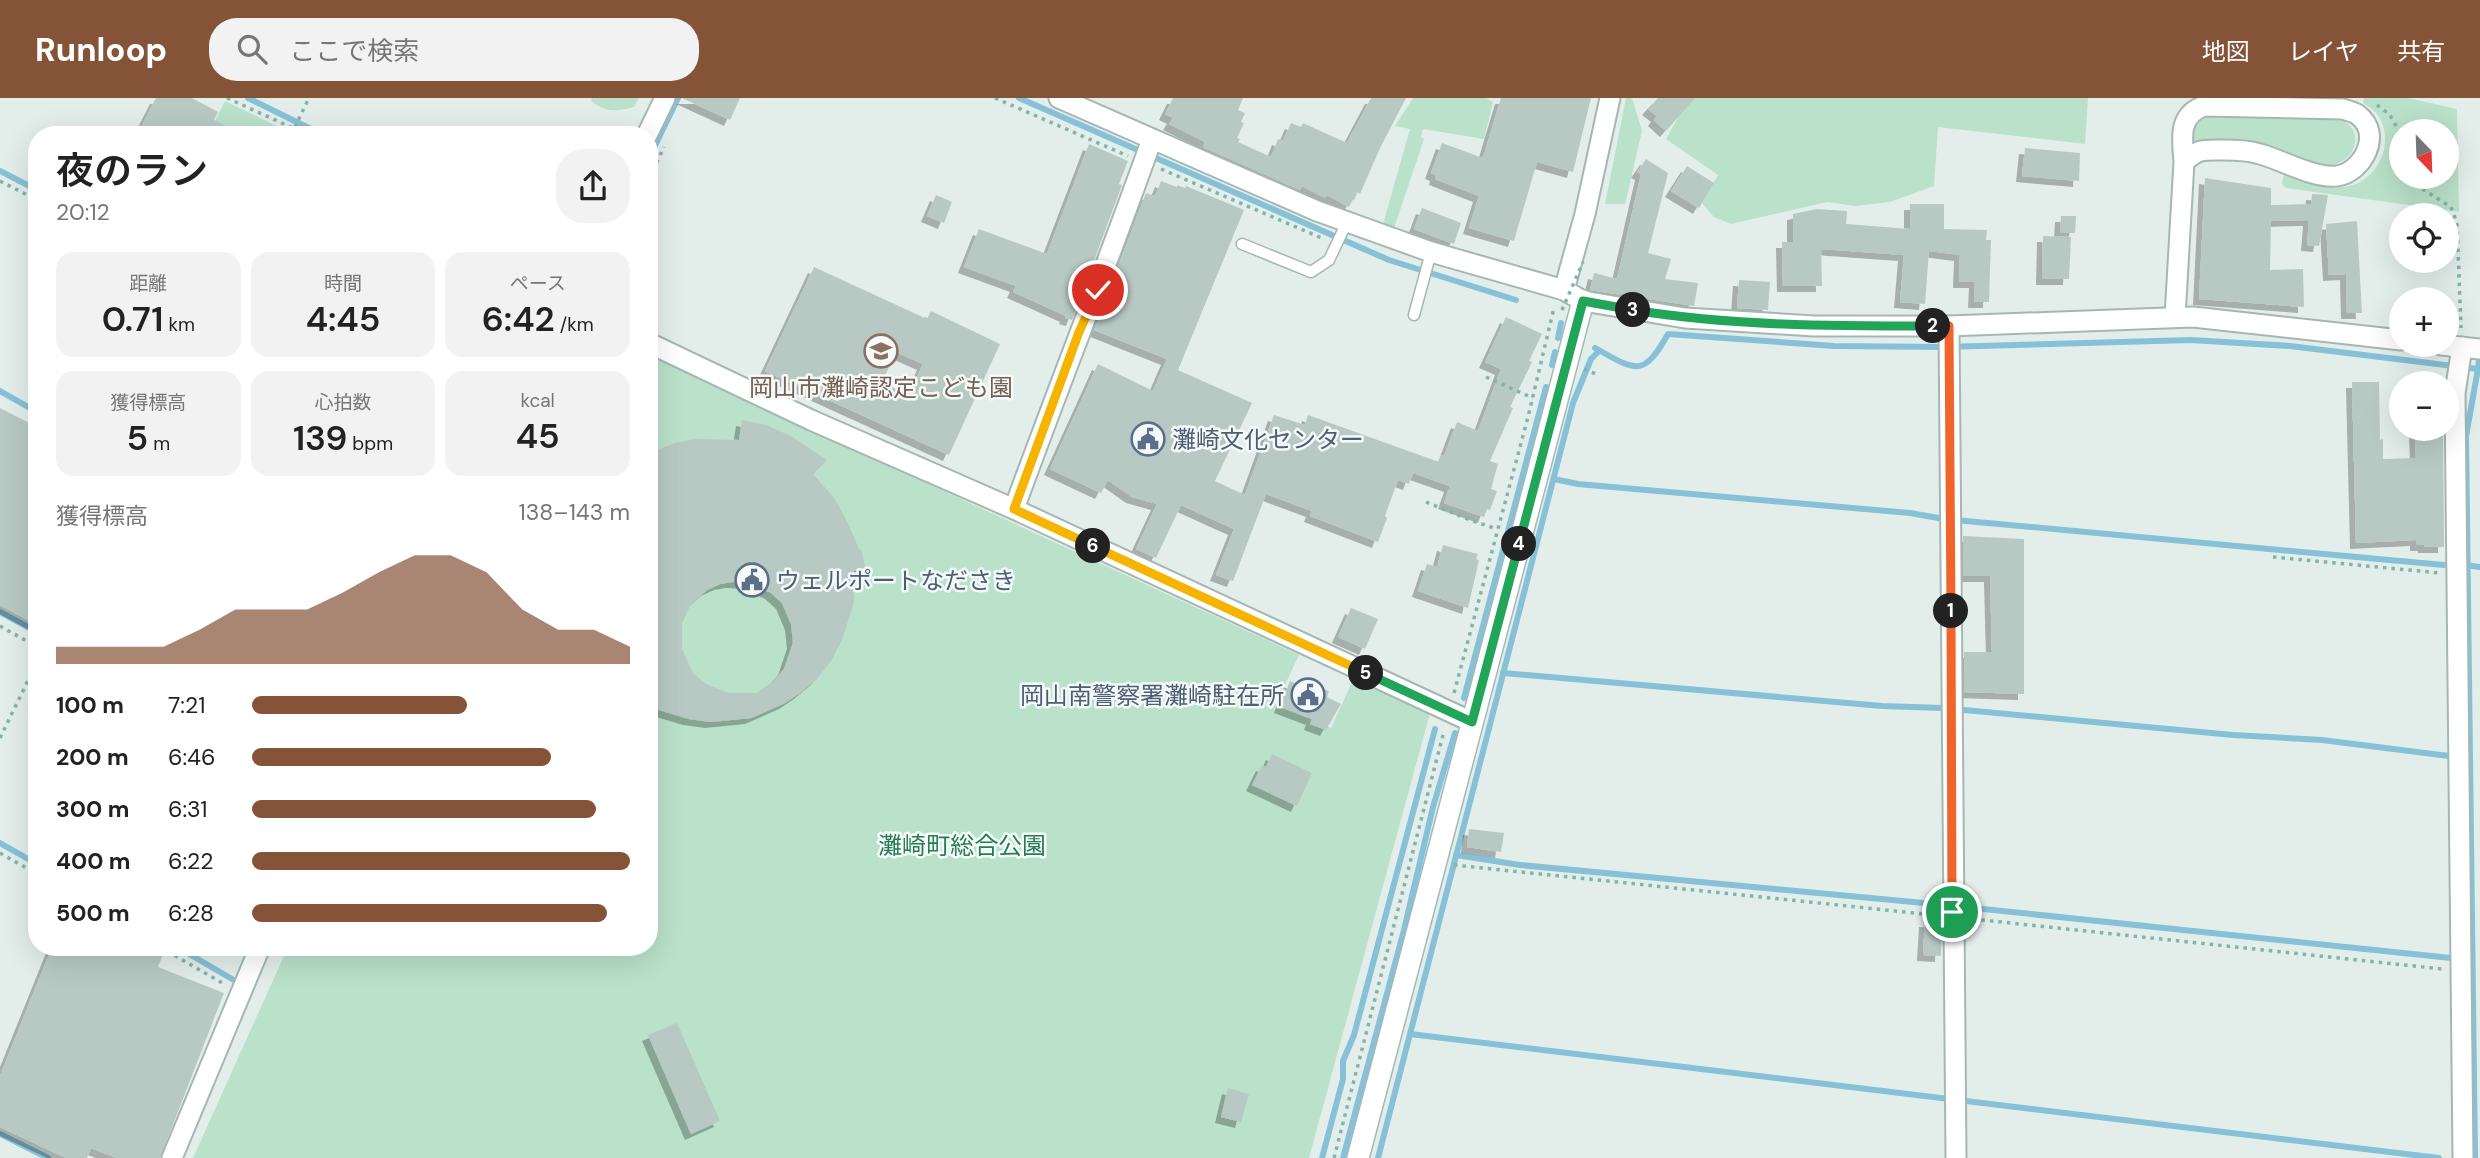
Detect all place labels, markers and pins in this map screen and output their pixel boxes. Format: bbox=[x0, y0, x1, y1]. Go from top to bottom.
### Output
pin bbox=[1068, 260, 1128, 320]
pin: 3 bbox=[1616, 292, 1650, 328]
pin: 2 bbox=[1916, 308, 1951, 344]
school or university icon: 岡山市灘崎認定こども園 bbox=[862, 332, 900, 370]
place label: 岡山市灘崎認定こども園 bbox=[749, 372, 1013, 403]
public building icon: 灘崎文化センター bbox=[1129, 420, 1167, 458]
place label: 灘崎文化センター bbox=[1172, 424, 1364, 455]
pin: 4 bbox=[1502, 526, 1536, 562]
pin: 6 bbox=[1076, 528, 1110, 564]
public building icon: ウェルポートなださき bbox=[733, 561, 771, 599]
place label: ウェルポートなださき bbox=[776, 565, 1016, 596]
pin: 1 bbox=[1934, 594, 1968, 628]
pin: 5 bbox=[1348, 656, 1384, 690]
public building icon: 岡山南警察署灘崎駐在所 bbox=[1289, 676, 1327, 714]
place label: 岡山南警察署灘崎駐在所 bbox=[1020, 680, 1284, 711]
pin bbox=[1922, 882, 1982, 942]

